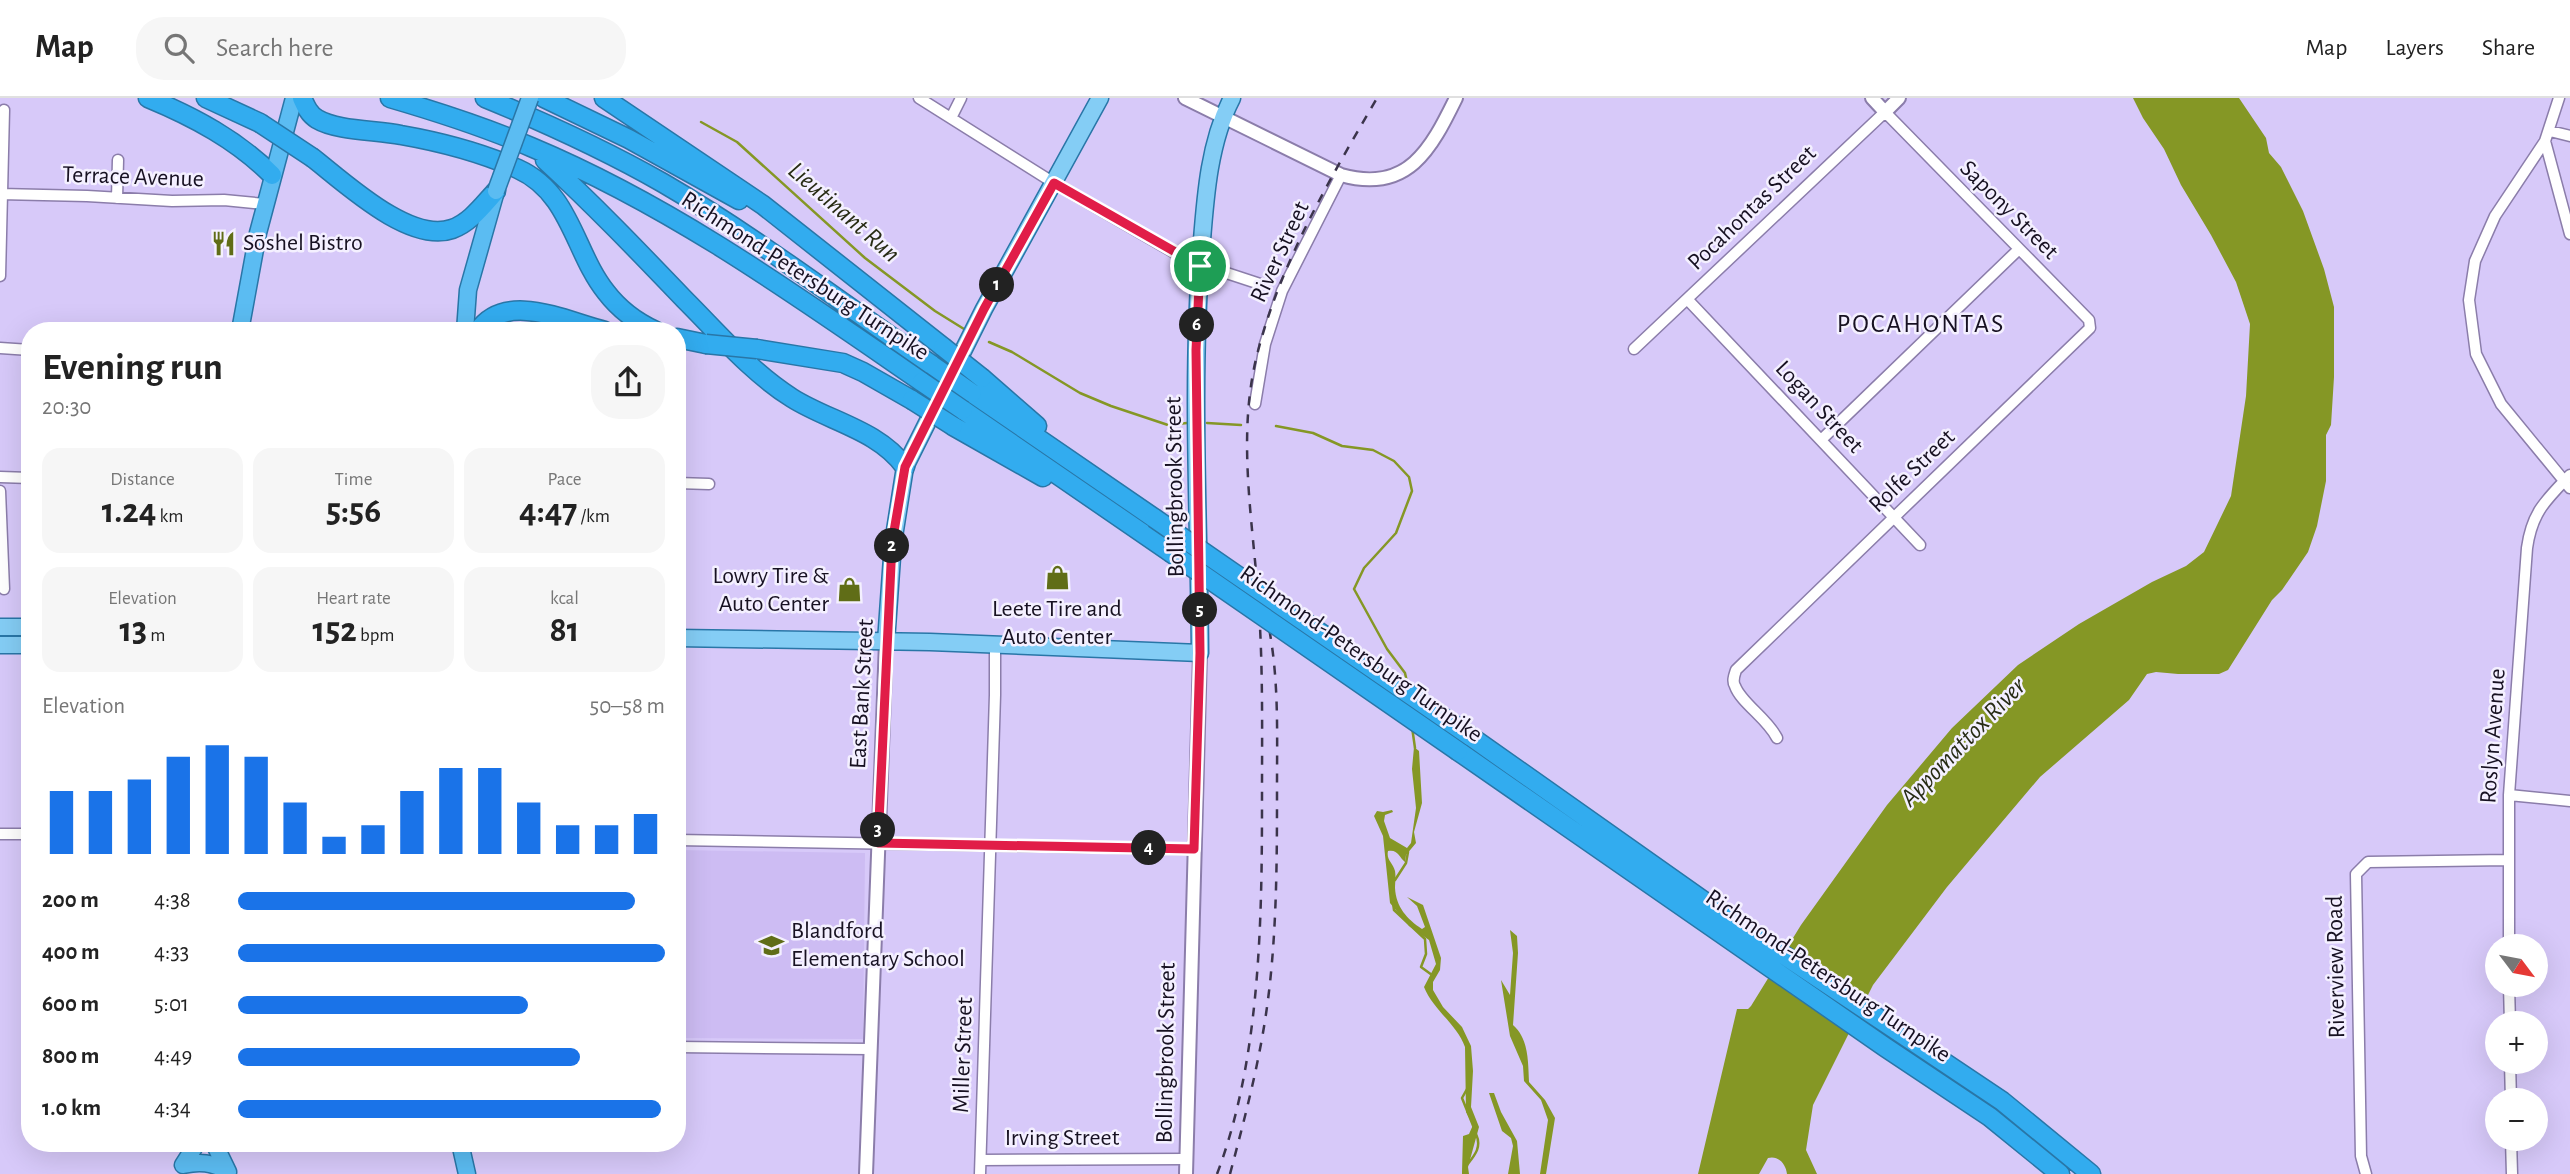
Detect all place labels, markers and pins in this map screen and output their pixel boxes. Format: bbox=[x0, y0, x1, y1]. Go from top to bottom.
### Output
restaurant icon: Sōshel Bistro bbox=[209, 229, 237, 257]
place label: Sōshel Bistro bbox=[243, 231, 363, 255]
pin bbox=[1170, 236, 1230, 296]
pin: 1 bbox=[979, 268, 1014, 302]
pin: 6 bbox=[1180, 308, 1214, 342]
pin: 2 bbox=[874, 528, 910, 564]
place label: Lowry Tire & Auto Center bbox=[713, 564, 829, 616]
shop icon: Leete Tire and Auto Center bbox=[1043, 564, 1071, 592]
shop icon: Lowry Tire & Auto Center bbox=[835, 576, 863, 604]
pin: 5 bbox=[1182, 592, 1218, 628]
place label: Leete Tire and Auto Center bbox=[992, 597, 1122, 649]
pin: 3 bbox=[860, 812, 896, 848]
pin: 4 bbox=[1132, 830, 1166, 866]
place label: Blandford Elementary School bbox=[791, 919, 965, 971]
school or university icon: Blandford Elementary School bbox=[757, 931, 785, 959]

